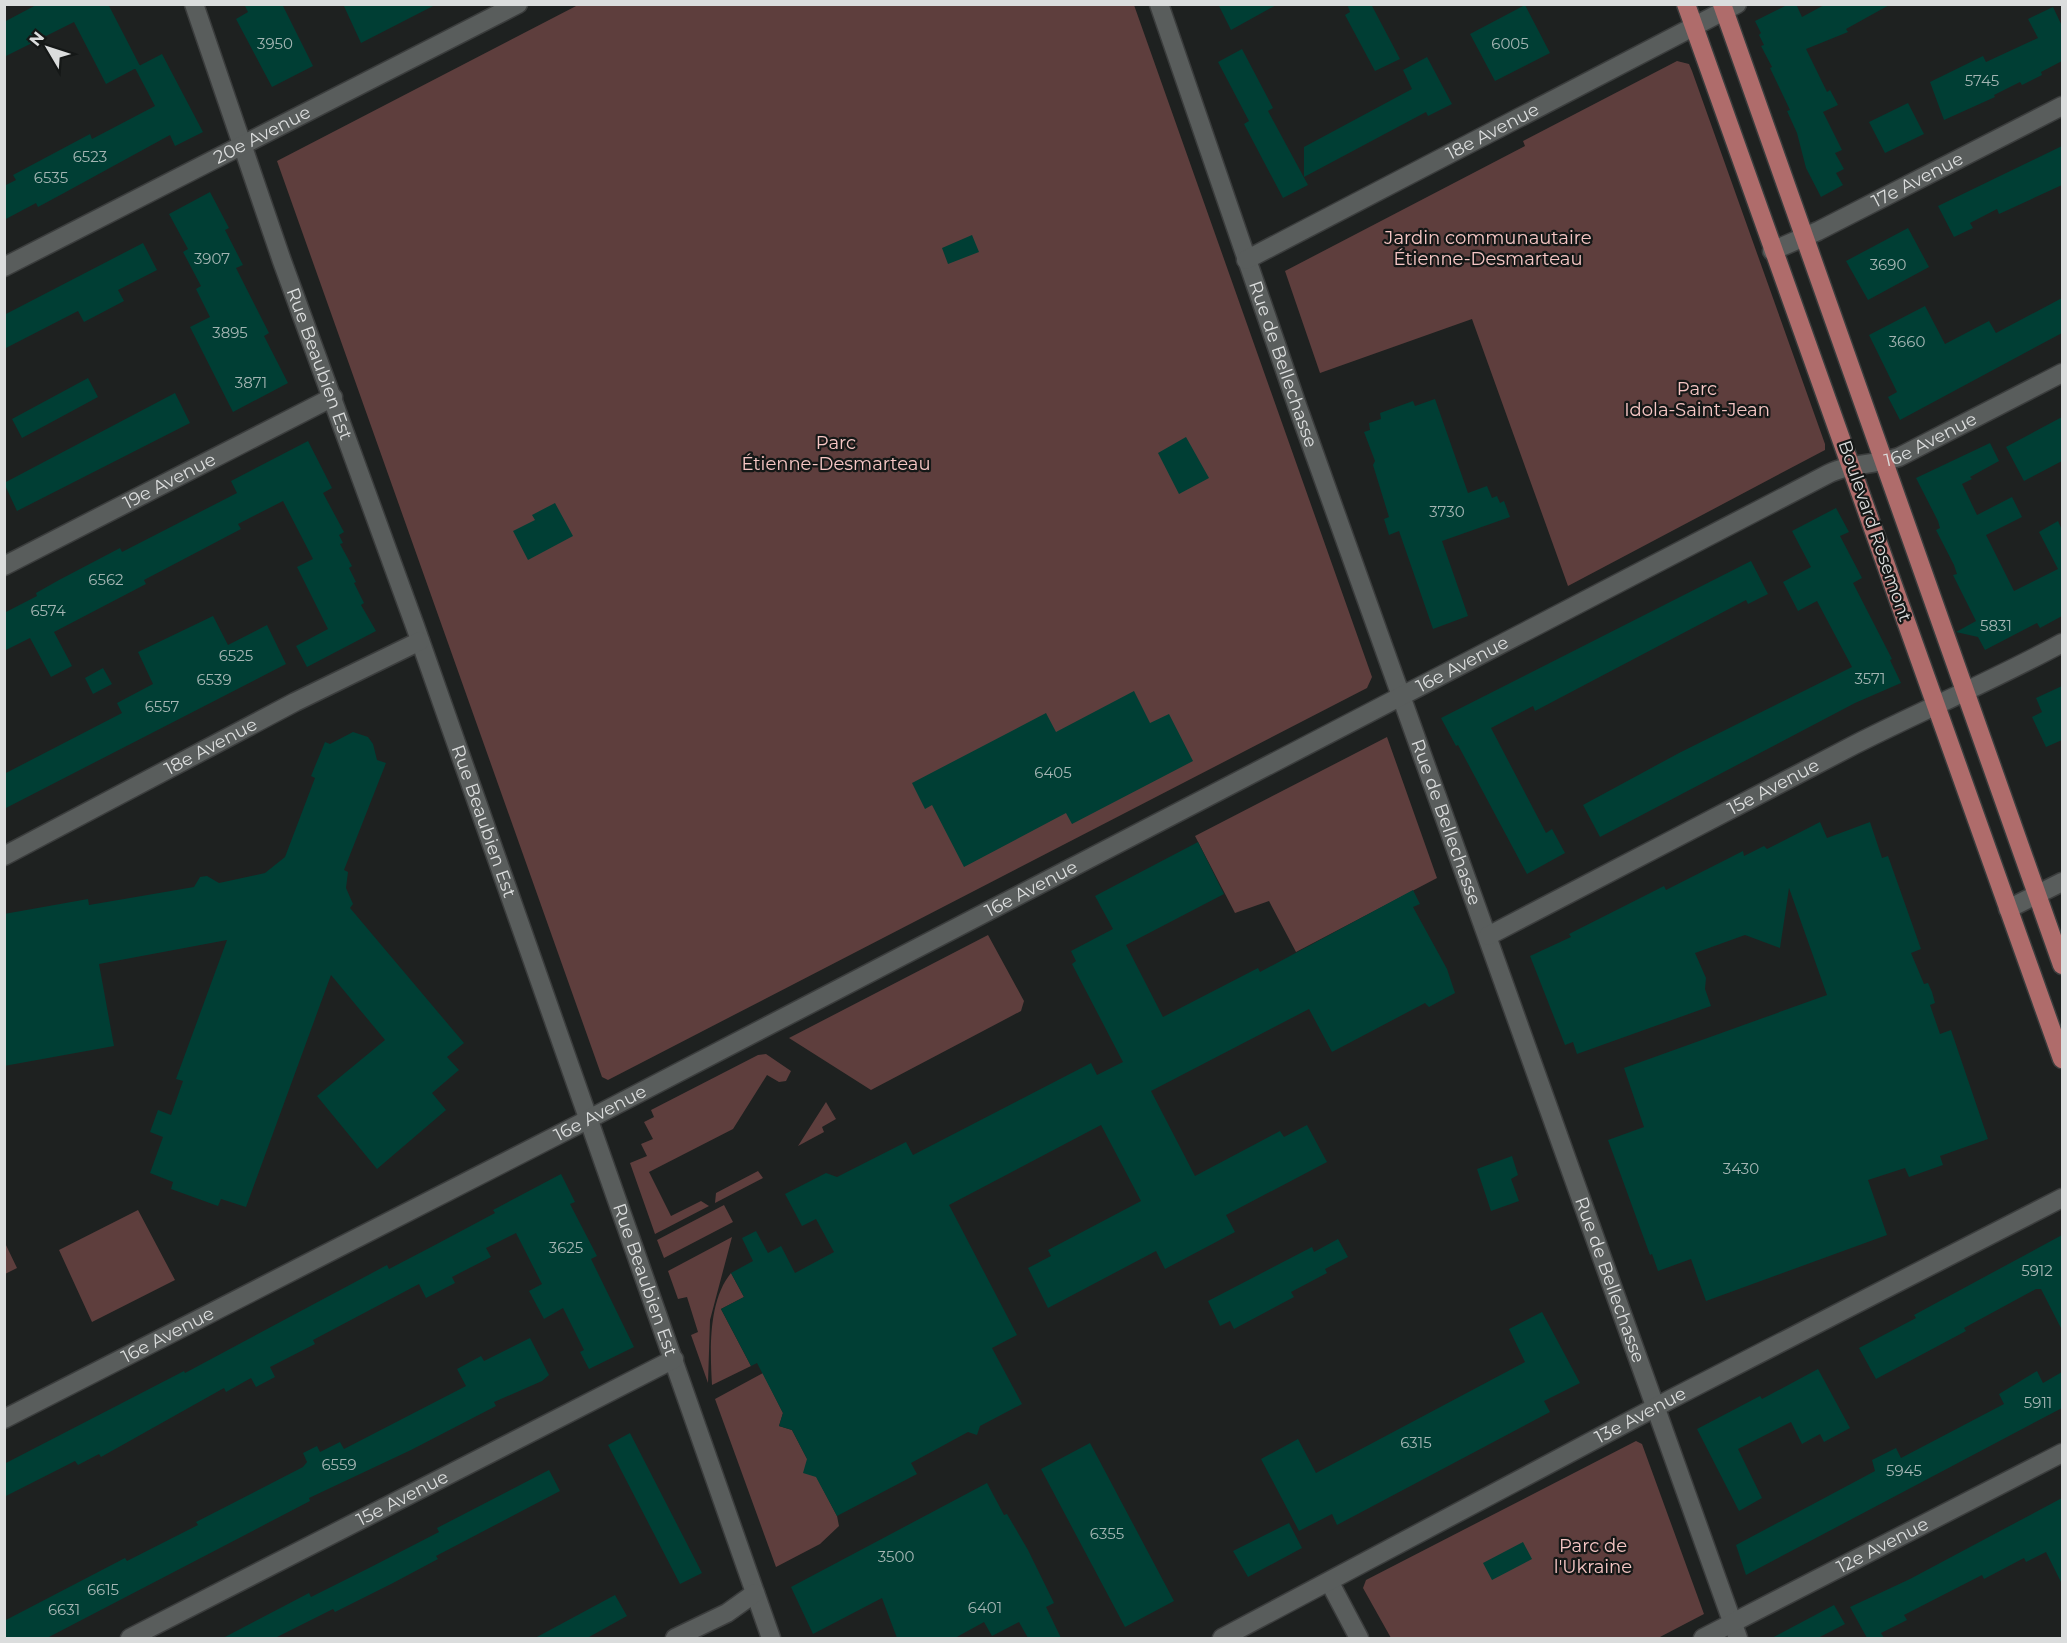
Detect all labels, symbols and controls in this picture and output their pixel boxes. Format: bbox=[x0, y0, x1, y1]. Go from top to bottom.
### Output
north arrow bbox=[18, 18, 78, 78]
text: N bbox=[25, 28, 48, 50]
house number: 3950 bbox=[257, 34, 293, 53]
house number: 6005 bbox=[1491, 34, 1529, 53]
house number: 5745 bbox=[1965, 71, 1999, 90]
street label: 18e Avenue bbox=[1442, 98, 1543, 165]
street label: 20e Avenue bbox=[210, 101, 314, 169]
house number: 6523 bbox=[73, 147, 107, 166]
street label: 17e Avenue bbox=[1868, 147, 1967, 213]
house number: 6535 bbox=[34, 168, 68, 187]
park label: Jardin communautaire Étienne-Desmarteau bbox=[1383, 227, 1592, 270]
house number: 3907 bbox=[194, 249, 230, 268]
house number: 3690 bbox=[1870, 255, 1906, 274]
street label: Rue de Bellechasse bbox=[1244, 278, 1322, 451]
street label: Rue Beaubien Est bbox=[282, 285, 357, 443]
house number: 3895 bbox=[212, 323, 248, 342]
house number: 3660 bbox=[1889, 332, 1925, 351]
house number: 3871 bbox=[235, 373, 267, 392]
park label: Parc Idola-Saint-Jean bbox=[1624, 378, 1770, 421]
street label: 16e Avenue bbox=[1882, 408, 1981, 472]
park label: Parc Étienne-Desmarteau bbox=[741, 432, 931, 475]
street label: Boulevard Rosemont bbox=[1834, 437, 1916, 625]
street label: 19e Avenue bbox=[119, 448, 220, 514]
house number: 3730 bbox=[1429, 502, 1465, 521]
house number: 6562 bbox=[88, 570, 124, 589]
house number: 6574 bbox=[30, 601, 66, 620]
house number: 5831 bbox=[1980, 616, 2012, 635]
street label: 16e Avenue bbox=[1412, 631, 1512, 697]
house number: 6525 bbox=[219, 646, 253, 665]
house number: 3571 bbox=[1855, 669, 1886, 688]
house number: 6539 bbox=[196, 670, 232, 689]
house number: 6557 bbox=[145, 697, 179, 716]
street label: 18e Avenue bbox=[161, 713, 261, 780]
street label: Rue de Bellechasse bbox=[1406, 736, 1486, 908]
street label: Rue Beaubien Est bbox=[447, 742, 521, 900]
street label: 15e Avenue bbox=[1724, 754, 1823, 820]
house number: 6405 bbox=[1034, 763, 1072, 782]
street label: 16e Avenue bbox=[981, 856, 1081, 922]
street label: 16e Avenue bbox=[550, 1080, 650, 1146]
house number: 3430 bbox=[1723, 1159, 1759, 1178]
street label: Rue de Bellechasse bbox=[1570, 1194, 1650, 1366]
street label: Rue Beaubien Est bbox=[608, 1200, 682, 1359]
house number: 3625 bbox=[549, 1238, 583, 1257]
house number: 5912 bbox=[2021, 1261, 2053, 1280]
street label: 16e Avenue bbox=[118, 1302, 218, 1368]
street label: 13e Avenue bbox=[1591, 1382, 1690, 1449]
house number: 5911 bbox=[2024, 1393, 2052, 1412]
house number: 6315 bbox=[1400, 1433, 1432, 1452]
house number: 6559 bbox=[321, 1455, 357, 1474]
house number: 5945 bbox=[1886, 1461, 1922, 1480]
street label: 15e Avenue bbox=[353, 1466, 452, 1531]
street label: 12e Avenue bbox=[1833, 1513, 1932, 1578]
house number: 6355 bbox=[1090, 1524, 1124, 1543]
park label: Parc de l'Ukraine bbox=[1554, 1535, 1632, 1578]
house number: 3500 bbox=[878, 1547, 914, 1566]
house number: 6615 bbox=[87, 1580, 119, 1599]
house number: 6401 bbox=[968, 1598, 1002, 1617]
house number: 6631 bbox=[48, 1600, 80, 1619]

